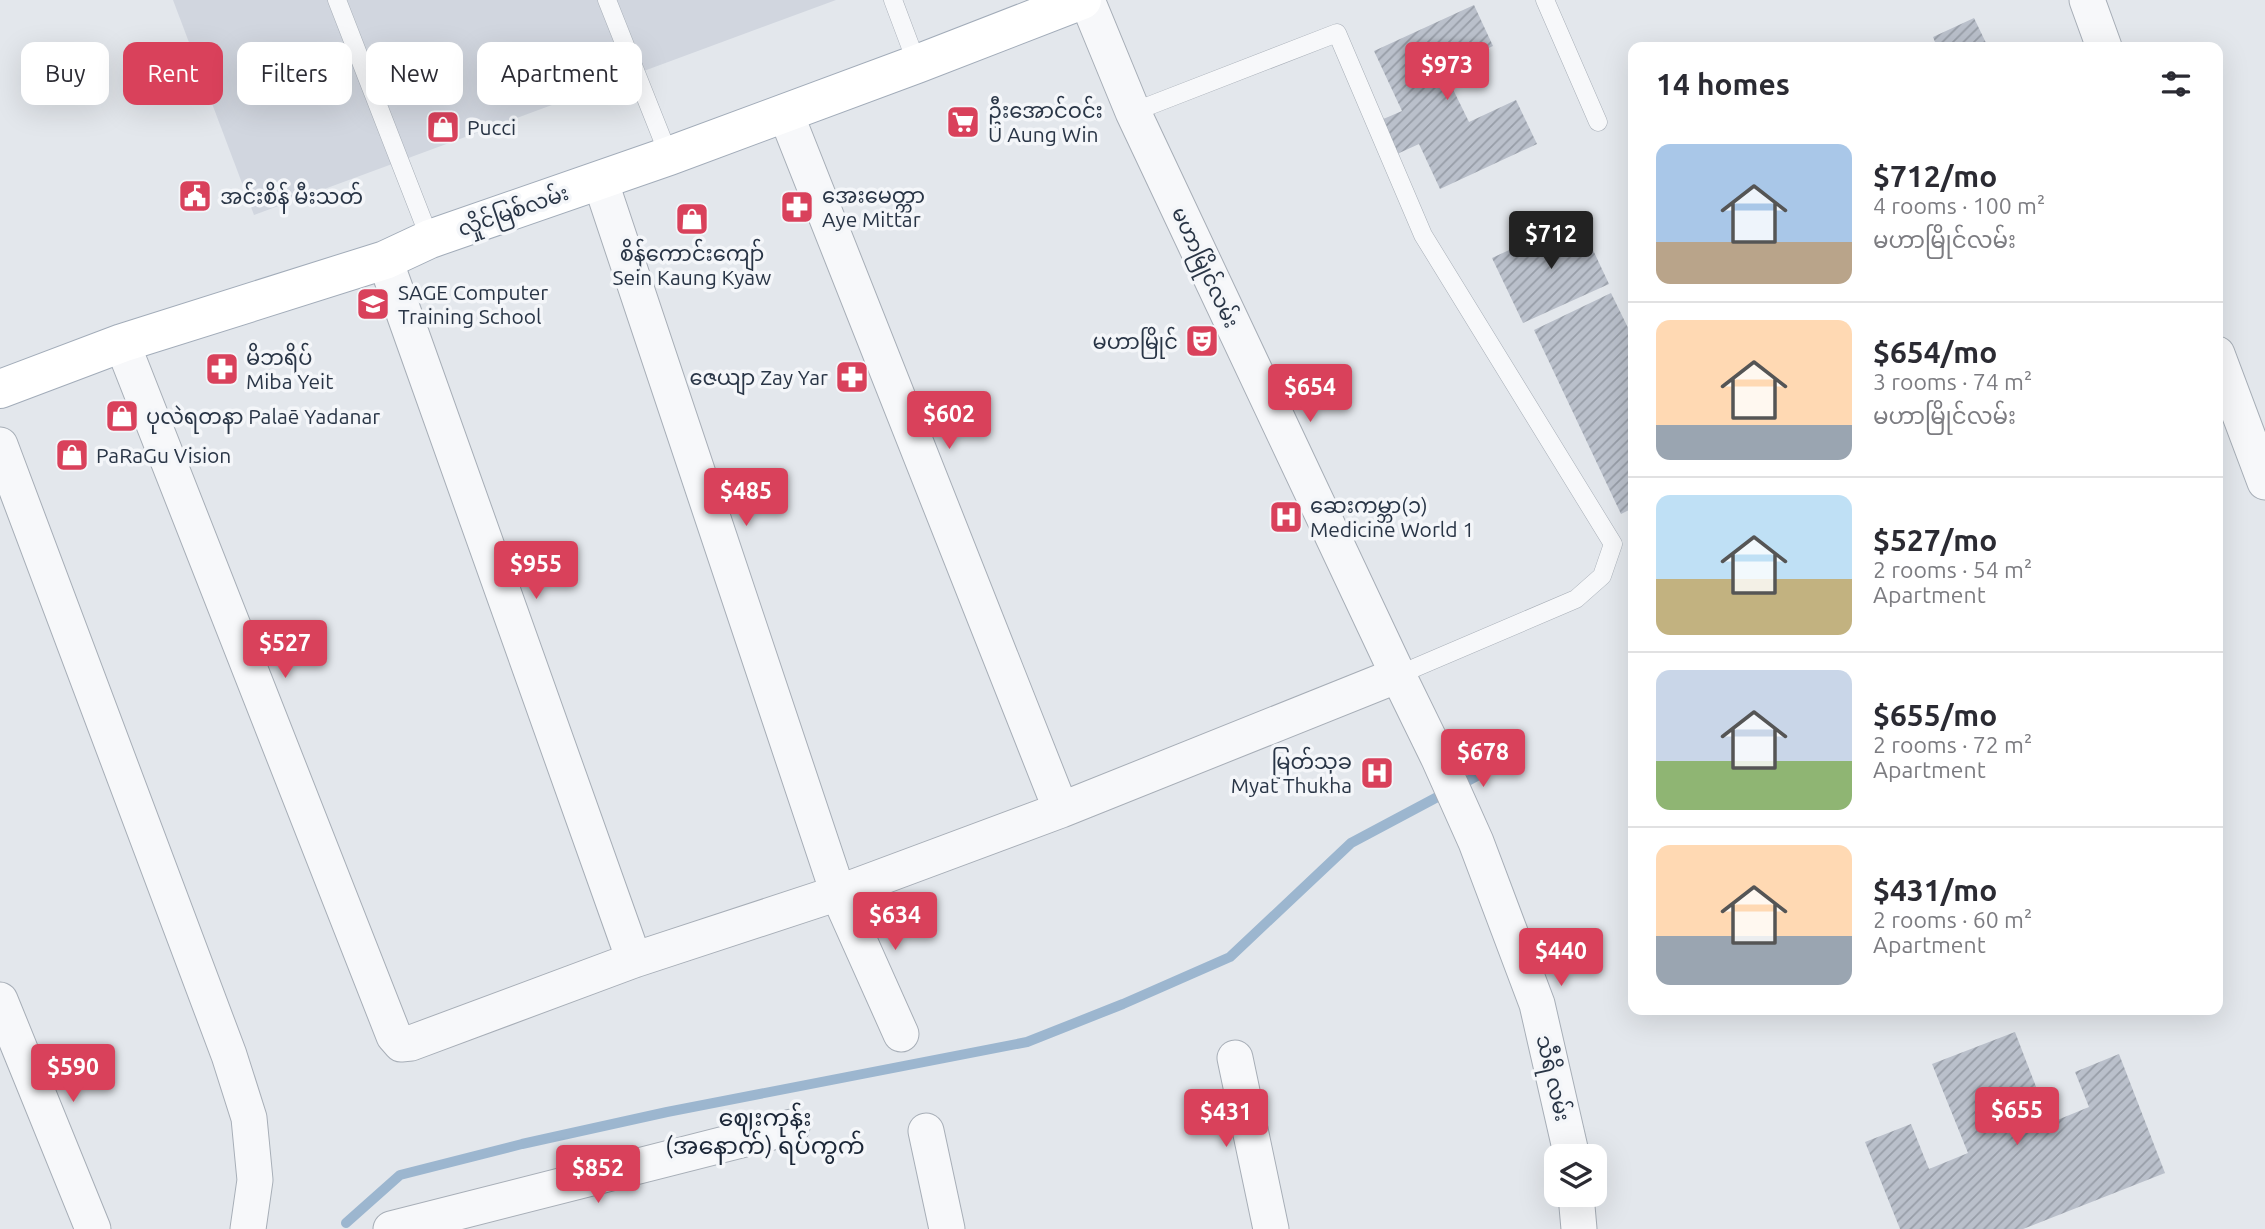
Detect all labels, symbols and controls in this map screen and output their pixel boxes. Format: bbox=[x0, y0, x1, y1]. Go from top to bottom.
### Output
chip: Buy bbox=[21, 42, 109, 105]
chip: Rent bbox=[123, 42, 223, 105]
chip: Filters bbox=[237, 42, 352, 105]
chip: New bbox=[366, 42, 463, 105]
chip: Apartment bbox=[477, 42, 642, 105]
pin: $973 bbox=[1406, 42, 1488, 102]
text: $973 bbox=[1421, 52, 1473, 77]
icon: filters bbox=[2157, 65, 2195, 103]
text: 14 homes bbox=[1656, 67, 1790, 101]
place label: ဦးအောင်ဝင်း U Aung Win bbox=[988, 95, 1103, 146]
supermarket icon: ဦးအောင်ဝင်း U Aung Win bbox=[944, 103, 982, 141]
shop icon: Pucci bbox=[424, 108, 462, 146]
place label: Pucci bbox=[467, 115, 516, 139]
text: $712/mo bbox=[1873, 159, 1997, 193]
icon: home bbox=[1712, 172, 1796, 256]
public building icon: အင်းစိန် မီးသတ် bbox=[176, 177, 214, 215]
street label: လှိုင်မြစ်လမ်း bbox=[453, 177, 574, 246]
place label: အင်းစိန် မီးသတ် bbox=[220, 181, 363, 214]
place label: အေးမေတ္တာ Aye Mittar bbox=[822, 183, 925, 231]
pharmacy icon: အေးမေတ္တာ Aye Mittar bbox=[778, 188, 816, 226]
text: 4 rooms · 100 m² bbox=[1873, 193, 2045, 218]
shop icon: စိန်ကောင်းကျော် Sein Kaung Kyaw bbox=[673, 200, 711, 238]
street label: မဟာမြိုင်လမ်း bbox=[1162, 201, 1247, 334]
pin: $712 bbox=[1510, 212, 1592, 271]
text: $712 bbox=[1525, 221, 1577, 246]
text: မဟာမြိုင်လမ်း bbox=[1873, 227, 2016, 252]
place label: စိန်ကောင်းကျော် Sein Kaung Kyaw bbox=[613, 238, 771, 289]
place label: SAGE Computer Training School bbox=[398, 280, 548, 328]
school or university icon: SAGE Computer Training School bbox=[354, 285, 392, 323]
theatre icon: မဟာမြိုင် bbox=[1183, 322, 1221, 360]
place label: မဟာမြိုင် bbox=[1093, 326, 1178, 359]
text: $654/mo bbox=[1873, 335, 1997, 369]
place label: မိဘရိပ် Miba Yeit bbox=[246, 342, 333, 393]
icon: home bbox=[1712, 348, 1796, 432]
pharmacy icon: မိဘရိပ် Miba Yeit bbox=[203, 350, 241, 388]
pharmacy icon: ဇေယျာ Zay Yar bbox=[833, 358, 871, 396]
pin: $654 bbox=[1269, 364, 1351, 424]
place label: ဇေယျာ Zay Yar bbox=[689, 365, 828, 396]
text: 3 rooms · 74 m² bbox=[1873, 369, 2032, 394]
text: $654 bbox=[1284, 374, 1336, 399]
pin: $602 bbox=[908, 392, 990, 451]
shop icon: ပုလဲရတနာ Palaē Yadanar bbox=[103, 397, 141, 435]
text: $602 bbox=[923, 401, 975, 426]
text: မဟာမြိုင်လမ်း bbox=[1873, 403, 2016, 428]
place label: ပုလဲရတနာ Palaē Yadanar bbox=[146, 404, 380, 434]
shop icon: PaRaGu Vision bbox=[53, 436, 91, 474]
place label: PaRaGu Vision bbox=[96, 443, 231, 467]
pin: $485 bbox=[705, 468, 787, 528]
text: $485 bbox=[720, 478, 772, 503]
place label: ဆေးကမ္ဘာ(၁) Medicine World 1 bbox=[1310, 493, 1474, 541]
hospital icon: ဆေးကမ္ဘာ(၁) Medicine World 1 bbox=[1267, 498, 1305, 536]
icon: home bbox=[1712, 523, 1796, 607]
text: $527/mo bbox=[1873, 523, 1997, 557]
pin: $955 bbox=[495, 542, 577, 601]
text: $955 bbox=[510, 551, 562, 576]
text: 2 rooms · 54 m² bbox=[1873, 557, 2032, 582]
text: Apartment bbox=[1873, 582, 1986, 607]
pin: $527 bbox=[244, 620, 326, 680]
text: $527 bbox=[259, 630, 311, 655]
icon: home bbox=[1712, 698, 1796, 782]
text: $655/mo bbox=[1873, 698, 1997, 732]
pin: $678 bbox=[1442, 730, 1524, 789]
text: 2 rooms · 72 m² bbox=[1873, 732, 2032, 757]
text: $678 bbox=[1457, 739, 1509, 764]
place label: မြတ်သုခ Myat Thukha bbox=[1231, 746, 1352, 797]
hospital icon: မြတ်သုခ Myat Thukha bbox=[1358, 754, 1396, 792]
text: Apartment bbox=[1873, 757, 1986, 782]
icon: home bbox=[1712, 873, 1796, 957]
text: $431/mo bbox=[1873, 873, 1997, 907]
pin: $634 bbox=[854, 892, 936, 952]
text: $634 bbox=[869, 902, 921, 927]
text: 2 rooms · 60 m² bbox=[1873, 907, 2032, 932]
pin: $440 bbox=[1520, 928, 1602, 988]
text: Apartment bbox=[1873, 932, 1986, 957]
text: $440 bbox=[1535, 938, 1587, 963]
street label: သီရိ လမ်း bbox=[1527, 1032, 1579, 1125]
pin: $590 bbox=[32, 1044, 114, 1104]
text: $590 bbox=[47, 1054, 99, 1079]
pin: $655 bbox=[1976, 1088, 2058, 1147]
pin: $431 bbox=[1185, 1090, 1267, 1149]
text: $655 bbox=[1991, 1097, 2043, 1122]
text: $431 bbox=[1200, 1099, 1252, 1124]
district label: ဈေးကုန်း (အနောက်) ရပ်ကွက် bbox=[665, 1102, 865, 1165]
map controls bbox=[1544, 1144, 1607, 1207]
button: layers bbox=[1544, 1144, 1607, 1207]
pin: $852 bbox=[557, 1146, 639, 1205]
text: $852 bbox=[572, 1155, 624, 1180]

